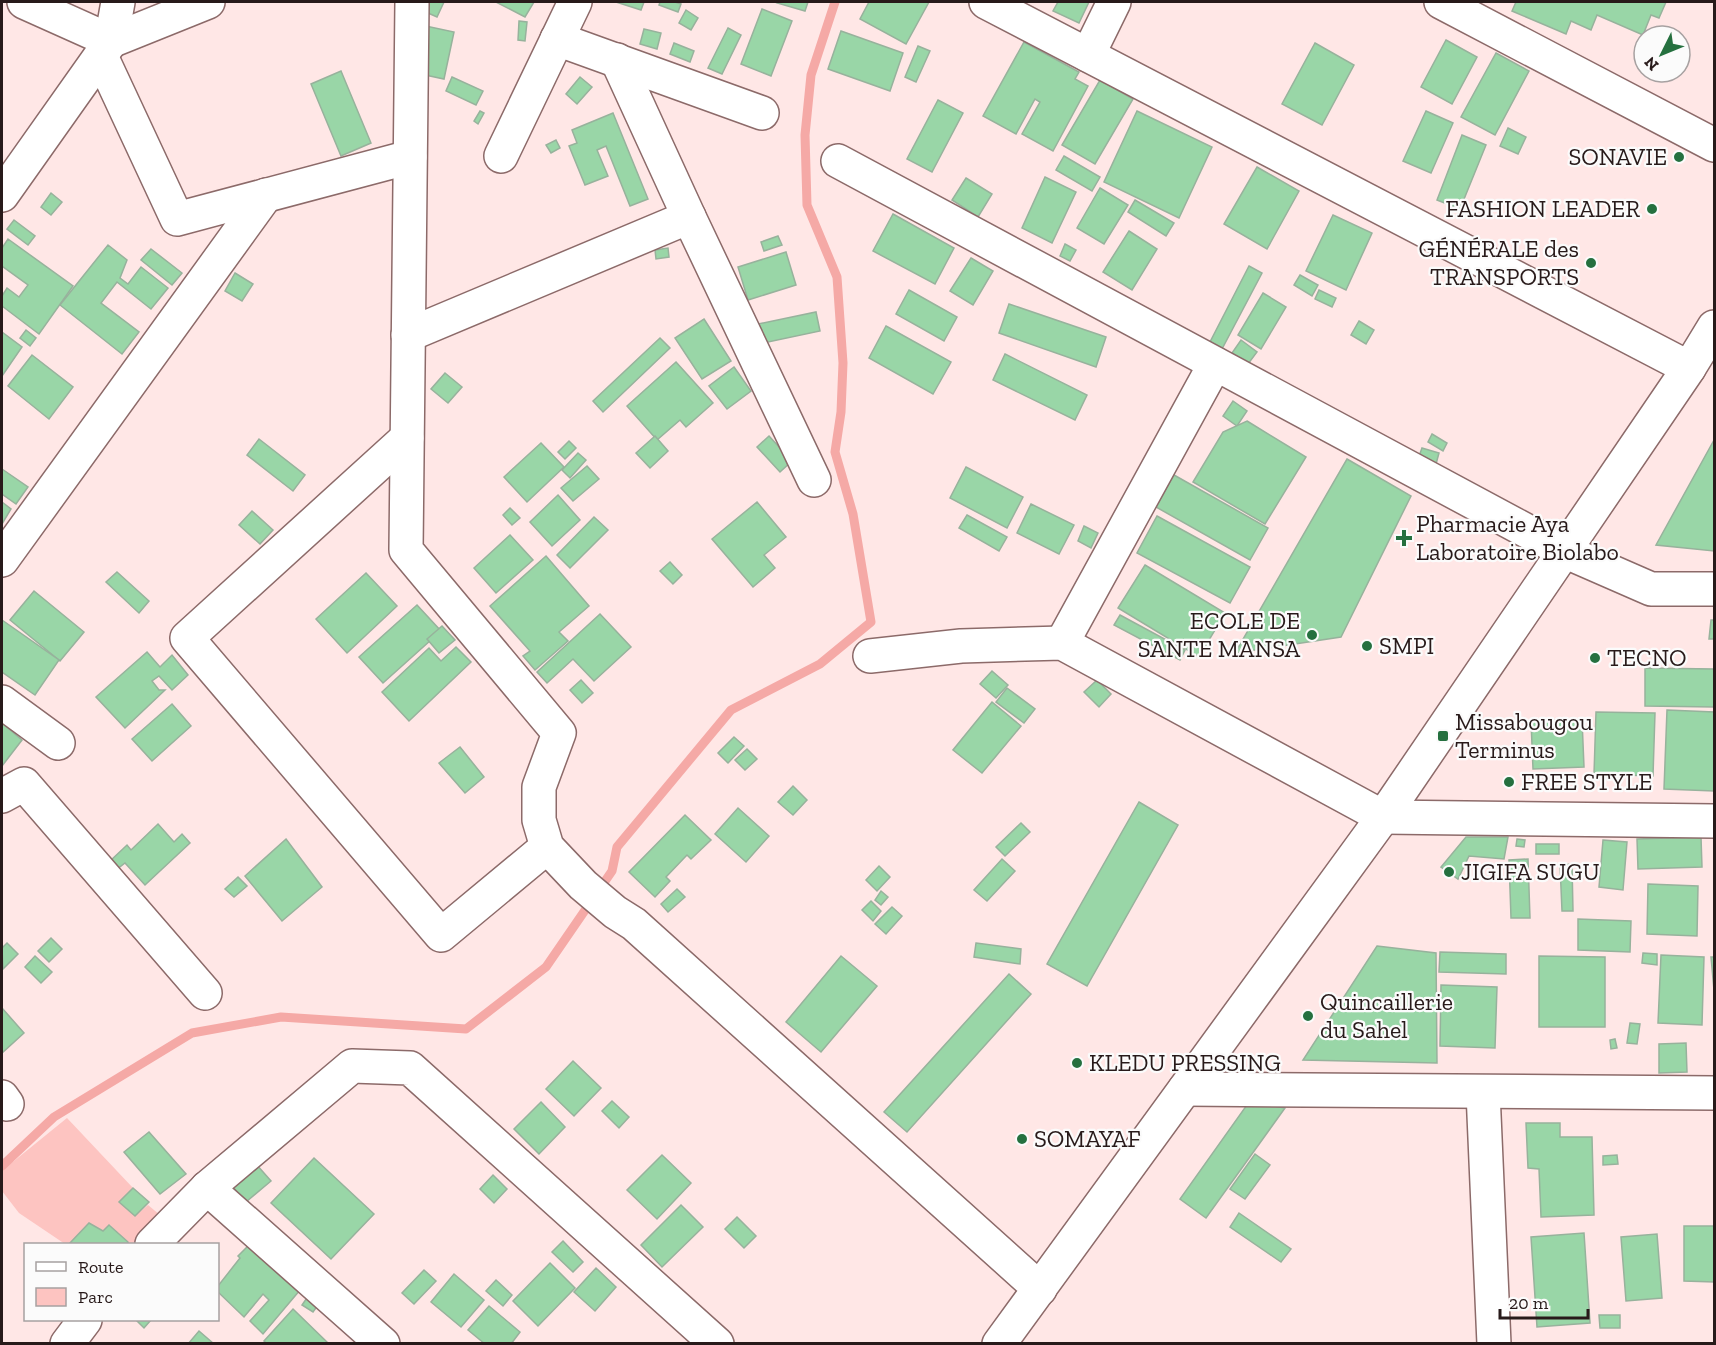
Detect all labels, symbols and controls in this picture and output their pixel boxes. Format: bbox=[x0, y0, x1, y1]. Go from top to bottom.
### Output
north arrow bbox=[1632, 24, 1692, 84]
text: N bbox=[1640, 53, 1662, 75]
place label: SONAVIE bbox=[1568, 142, 1667, 171]
marker: SONAVIE bbox=[1672, 150, 1686, 164]
place label: FASHION LEADER bbox=[1445, 194, 1640, 223]
marker: FASHION LEADER bbox=[1645, 202, 1659, 216]
place label: GÉNÉRALE des TRANSPORTS bbox=[1418, 234, 1579, 291]
marker: GÉNÉRALE des TRANSPORTS bbox=[1584, 256, 1598, 270]
place label: Pharmacie Aya Laboratoire Biolabo bbox=[1416, 509, 1619, 566]
marker: Pharmacie Aya Laboratoire Biolabo bbox=[1397, 531, 1411, 545]
place label: ECOLE DE SANTE MANSA bbox=[1138, 606, 1300, 663]
marker: ECOLE DE SANTE MANSA bbox=[1305, 628, 1319, 642]
place label: SMPI bbox=[1379, 631, 1434, 660]
marker: SMPI bbox=[1360, 639, 1374, 653]
place label: TECNO bbox=[1607, 643, 1686, 672]
marker: TECNO bbox=[1588, 651, 1602, 665]
place label: Missabougou Terminus bbox=[1455, 707, 1594, 764]
marker: Missabougou Terminus bbox=[1436, 729, 1450, 743]
place label: FREE STYLE bbox=[1521, 767, 1652, 796]
marker: FREE STYLE bbox=[1502, 775, 1516, 789]
place label: JIGIFA SUGU bbox=[1461, 857, 1600, 886]
marker: JIGIFA SUGU bbox=[1442, 865, 1456, 879]
place label: Quincaillerie du Sahel bbox=[1320, 987, 1453, 1044]
marker: Quincaillerie du Sahel bbox=[1301, 1009, 1315, 1023]
place label: KLEDU PRESSING bbox=[1089, 1048, 1281, 1077]
marker: KLEDU PRESSING bbox=[1070, 1056, 1084, 1070]
place label: SOMAYAF bbox=[1034, 1124, 1141, 1153]
marker: SOMAYAF bbox=[1015, 1132, 1029, 1146]
legend bbox=[24, 1243, 219, 1321]
text: Route bbox=[78, 1256, 123, 1278]
scale bar bbox=[1500, 1282, 1588, 1320]
text: Parc bbox=[78, 1286, 113, 1308]
text: 20 m bbox=[1509, 1292, 1549, 1314]

